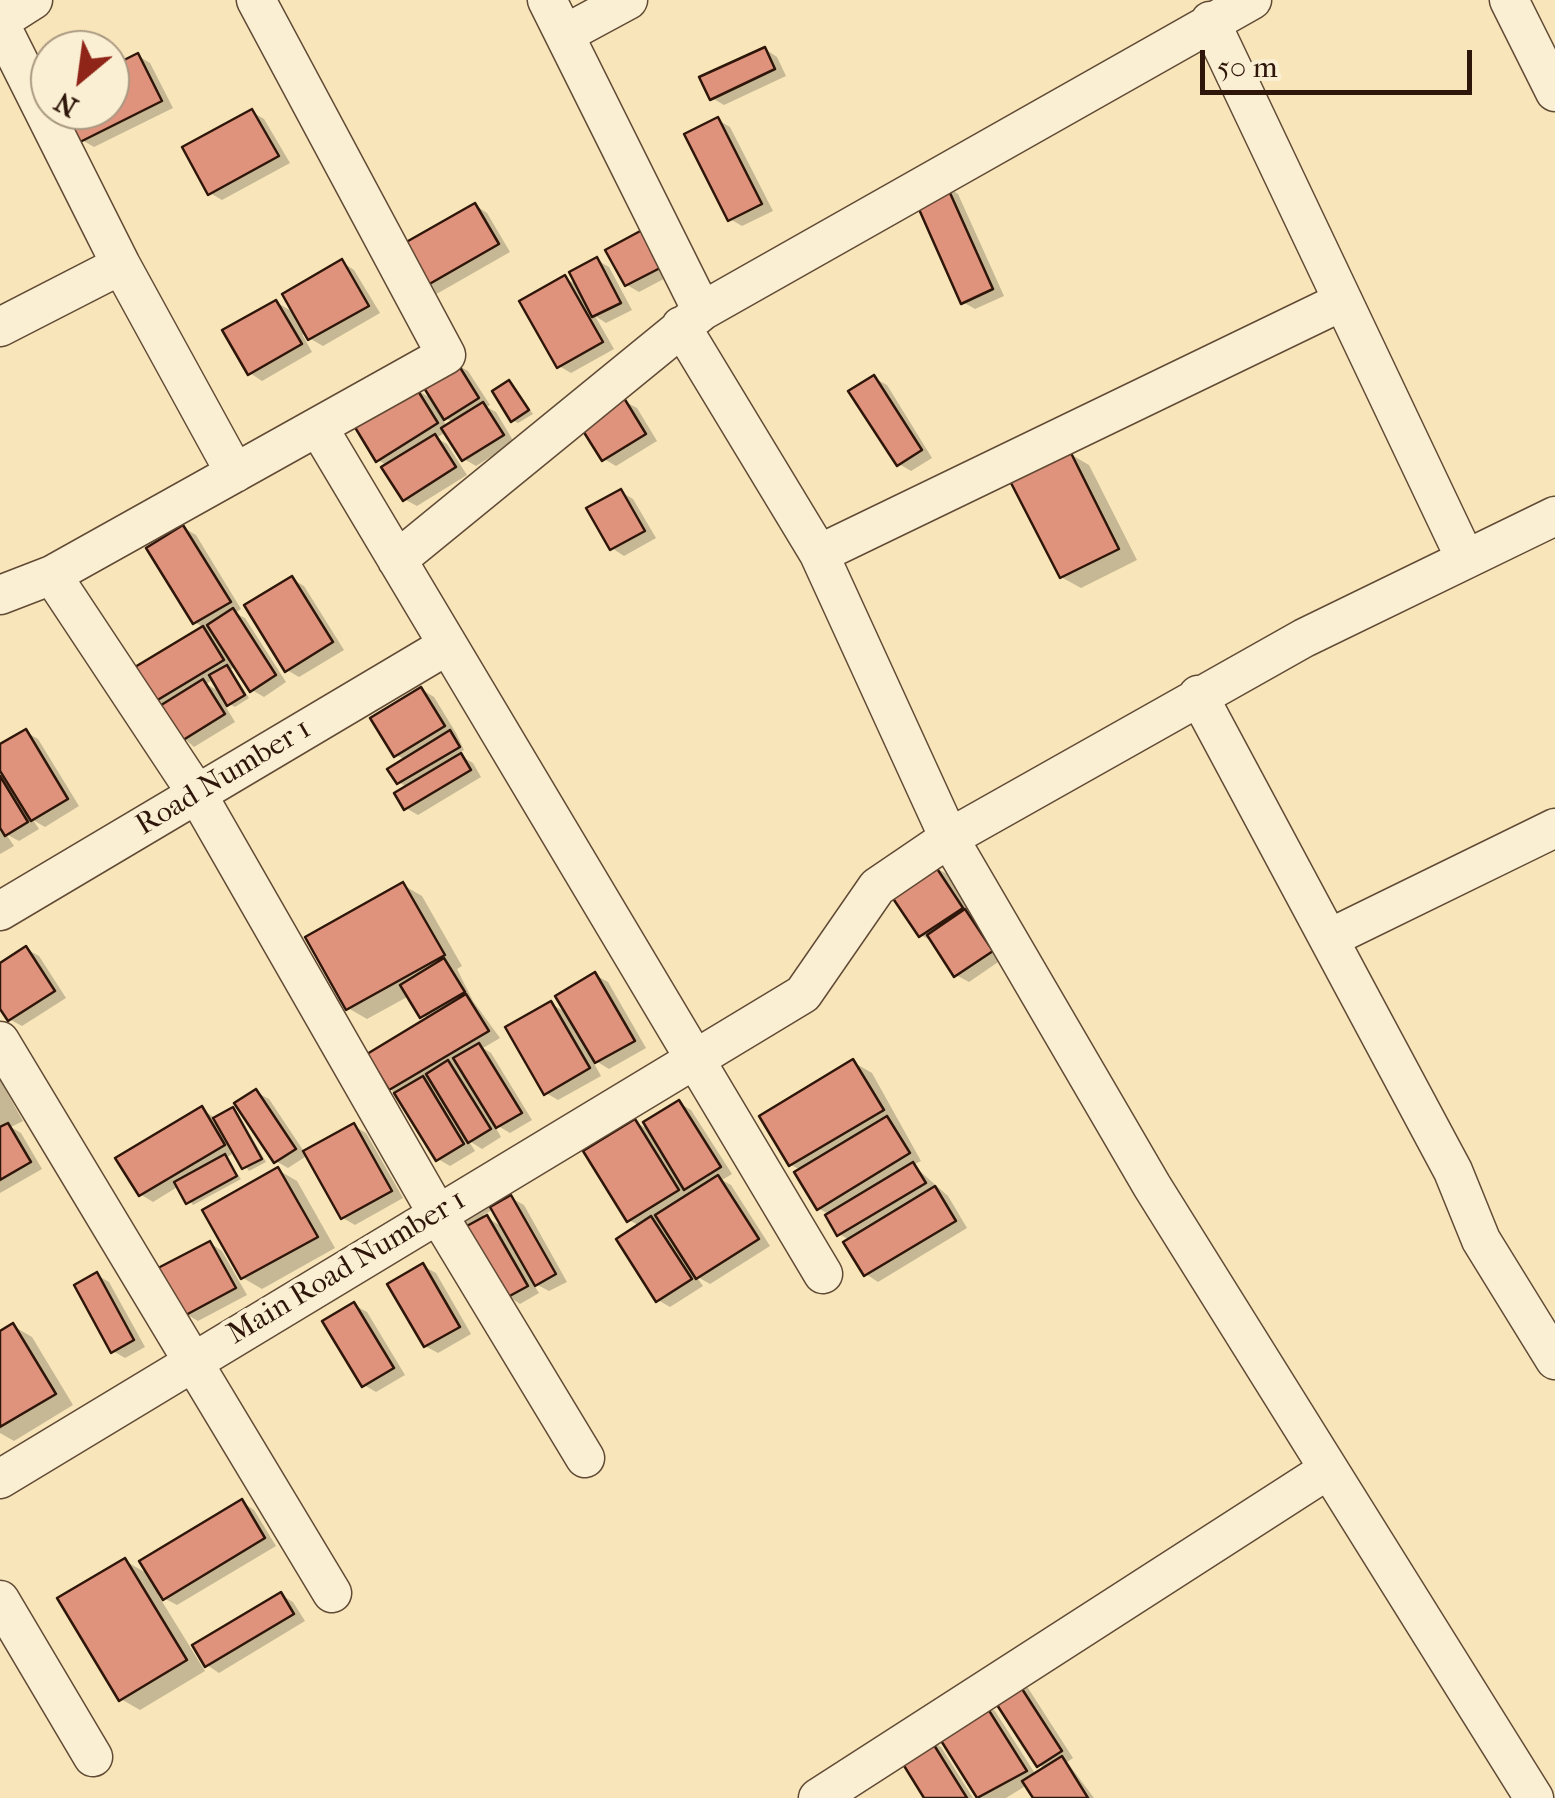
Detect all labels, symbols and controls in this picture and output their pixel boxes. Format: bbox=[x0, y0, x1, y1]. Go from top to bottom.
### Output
north arrow bbox=[30, 30, 130, 130]
scale bar bbox=[1205, 30, 1478, 92]
text: 50 m bbox=[1217, 50, 1278, 85]
text: N bbox=[49, 85, 83, 125]
street label: Road Number 1 bbox=[130, 712, 318, 844]
street label: Main Road Number 1 bbox=[221, 1183, 473, 1353]

